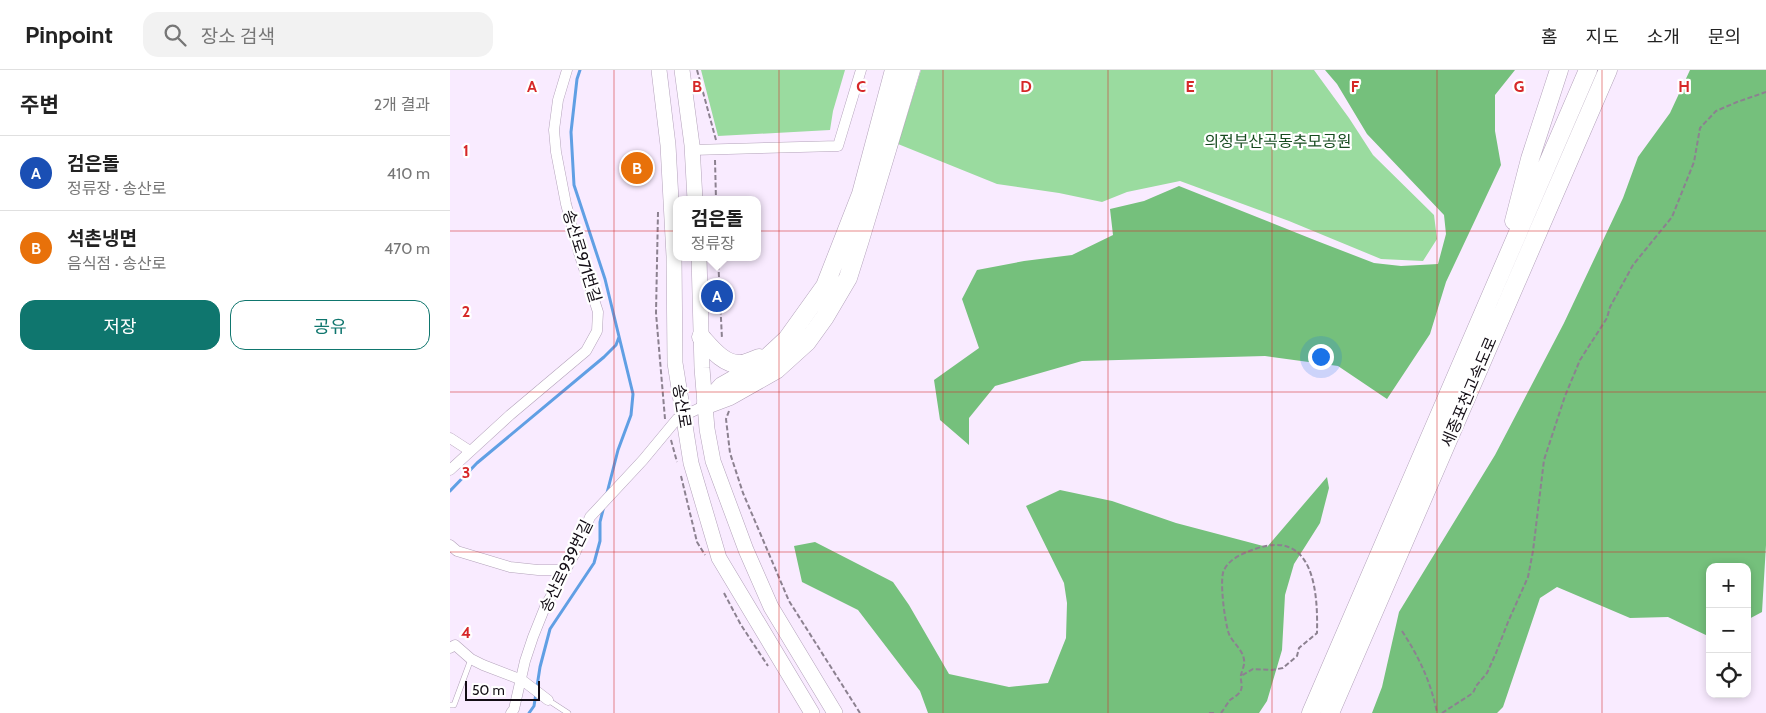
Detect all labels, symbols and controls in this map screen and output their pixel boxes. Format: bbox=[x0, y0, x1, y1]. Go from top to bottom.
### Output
search box bbox=[143, 12, 493, 57]
text: Pinpoint bbox=[25, 20, 113, 49]
icon: search bbox=[161, 21, 189, 49]
text: 장소 검색 bbox=[201, 25, 275, 48]
text: 홈 bbox=[1541, 26, 1558, 48]
text: 지도 bbox=[1586, 26, 1619, 48]
text: 소개 bbox=[1647, 26, 1680, 48]
text: 문의 bbox=[1708, 26, 1741, 48]
text: A bbox=[527, 77, 537, 96]
text: B bbox=[692, 77, 702, 96]
text: C bbox=[856, 77, 866, 96]
text: D bbox=[1020, 77, 1032, 96]
text: E bbox=[1185, 77, 1195, 96]
text: F bbox=[1351, 77, 1360, 96]
text: G bbox=[1514, 77, 1524, 96]
text: H bbox=[1678, 77, 1690, 96]
text: 주변 bbox=[20, 92, 59, 117]
text: 2개 결과 bbox=[374, 95, 430, 114]
park label: 의정부산곡동추모공원 bbox=[1204, 132, 1352, 151]
text: 1 bbox=[463, 141, 469, 160]
pin: B bbox=[621, 149, 653, 187]
text: 검은돌 bbox=[67, 152, 119, 175]
text: A bbox=[31, 164, 41, 183]
text: 410 m bbox=[387, 164, 430, 183]
text: 정류장 · 송산로 bbox=[67, 179, 166, 198]
popup bbox=[673, 196, 761, 261]
street label: 송산로971번길 bbox=[559, 207, 605, 305]
text: 검은돌 bbox=[691, 207, 743, 230]
text: 석촌냉면 bbox=[67, 227, 137, 250]
text: 정류장 bbox=[691, 234, 735, 253]
text: B bbox=[31, 239, 41, 258]
text: 470 m bbox=[384, 239, 430, 258]
text: 음식점 · 송산로 bbox=[67, 254, 166, 273]
pin: A bbox=[701, 277, 733, 315]
button: 저장 bbox=[20, 300, 220, 350]
button: 공유 bbox=[230, 300, 430, 350]
text: 2 bbox=[462, 302, 470, 321]
street label: 세종포천고속도로 bbox=[1437, 334, 1501, 450]
your location bbox=[1308, 344, 1334, 370]
street label: 송산로 bbox=[669, 383, 695, 430]
text: 3 bbox=[462, 463, 470, 482]
street label: 송산로939번길 bbox=[535, 517, 597, 615]
map controls bbox=[1706, 563, 1751, 698]
button: + bbox=[1706, 563, 1751, 608]
button: − bbox=[1706, 608, 1751, 653]
text: 4 bbox=[461, 623, 471, 642]
button: locate bbox=[1706, 653, 1751, 698]
scale bar bbox=[465, 678, 540, 701]
text: 50 m bbox=[472, 681, 505, 699]

